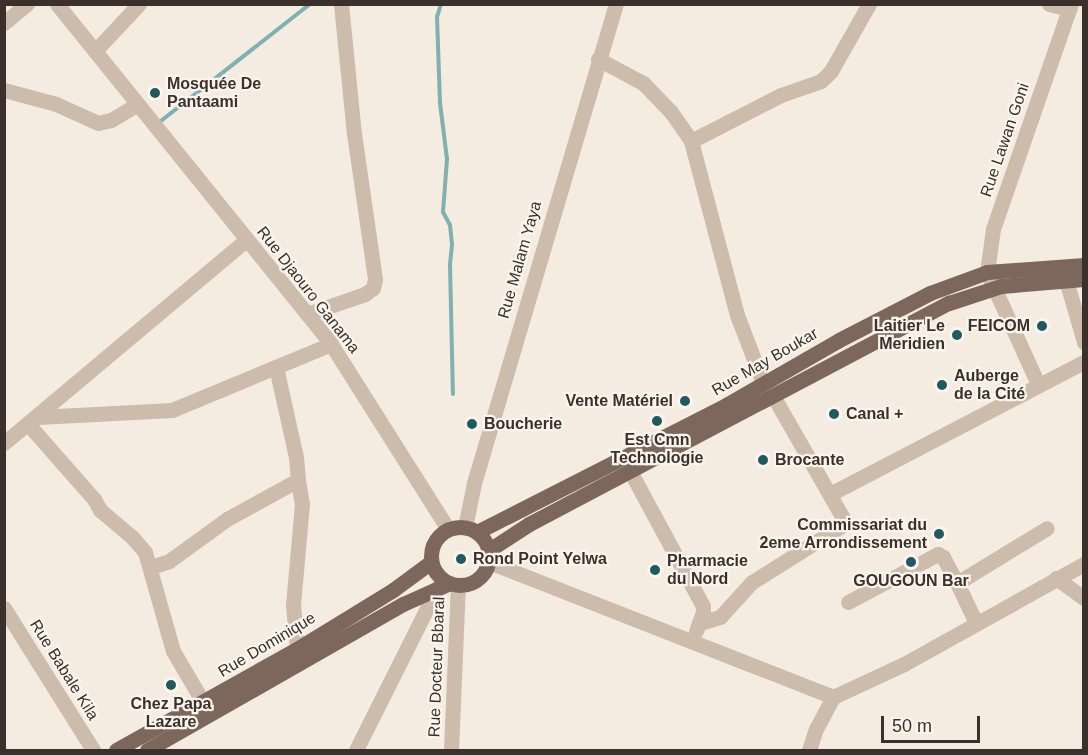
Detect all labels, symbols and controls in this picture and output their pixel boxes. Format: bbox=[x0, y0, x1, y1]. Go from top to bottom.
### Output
place label: Mosquée De Pantaami bbox=[167, 74, 261, 112]
street label: Rue Lawan Goni bbox=[977, 81, 1033, 199]
marker: Mosquée De Pantaami bbox=[148, 86, 162, 100]
street label: Rue Malam Yaya bbox=[494, 199, 546, 321]
street label: Rue Djaouro Ganama bbox=[253, 223, 363, 357]
place label: Laitier Le Meridien bbox=[874, 316, 945, 354]
place label: FEICOM bbox=[968, 316, 1030, 336]
marker: FEICOM bbox=[1035, 319, 1049, 333]
street label: Rue May Boukar bbox=[709, 324, 821, 400]
marker: Laitier Le Meridien bbox=[950, 328, 964, 342]
place label: Auberge de la Cité bbox=[954, 366, 1025, 404]
marker: Auberge de la Cité bbox=[935, 378, 949, 392]
place label: Vente Matériel bbox=[565, 391, 673, 411]
marker: Vente Matériel bbox=[678, 394, 692, 408]
place label: Canal + bbox=[846, 404, 903, 424]
marker: Canal + bbox=[827, 407, 841, 421]
place label: Boucherie bbox=[484, 414, 562, 434]
marker: Est Cmn Technologie bbox=[650, 414, 664, 428]
marker: Boucherie bbox=[465, 417, 479, 431]
place label: Est Cmn Technologie bbox=[610, 430, 704, 468]
place label: Brocante bbox=[775, 450, 844, 470]
marker: Brocante bbox=[756, 453, 770, 467]
place label: Commissariat du 2eme Arrondissement bbox=[759, 515, 927, 553]
marker: Commissariat du 2eme Arrondissement bbox=[932, 527, 946, 541]
place label: Rond Point Yelwa bbox=[473, 549, 607, 569]
place label: Pharmacie du Nord bbox=[667, 551, 748, 589]
marker: Rond Point Yelwa bbox=[454, 552, 468, 566]
marker: GOUGOUN Bar bbox=[904, 555, 918, 569]
marker: Pharmacie du Nord bbox=[648, 563, 662, 577]
place label: GOUGOUN Bar bbox=[853, 571, 969, 591]
street label: Rue Docteur Bbaral bbox=[425, 596, 449, 738]
street label: Rue Dominique bbox=[215, 608, 319, 682]
street label: Rue Babale Kila bbox=[25, 616, 103, 724]
marker: Chez Papa Lazare bbox=[164, 678, 178, 692]
place label: Chez Papa Lazare bbox=[131, 694, 211, 732]
scale bar bbox=[884, 704, 983, 742]
text: 50 m bbox=[892, 716, 932, 736]

